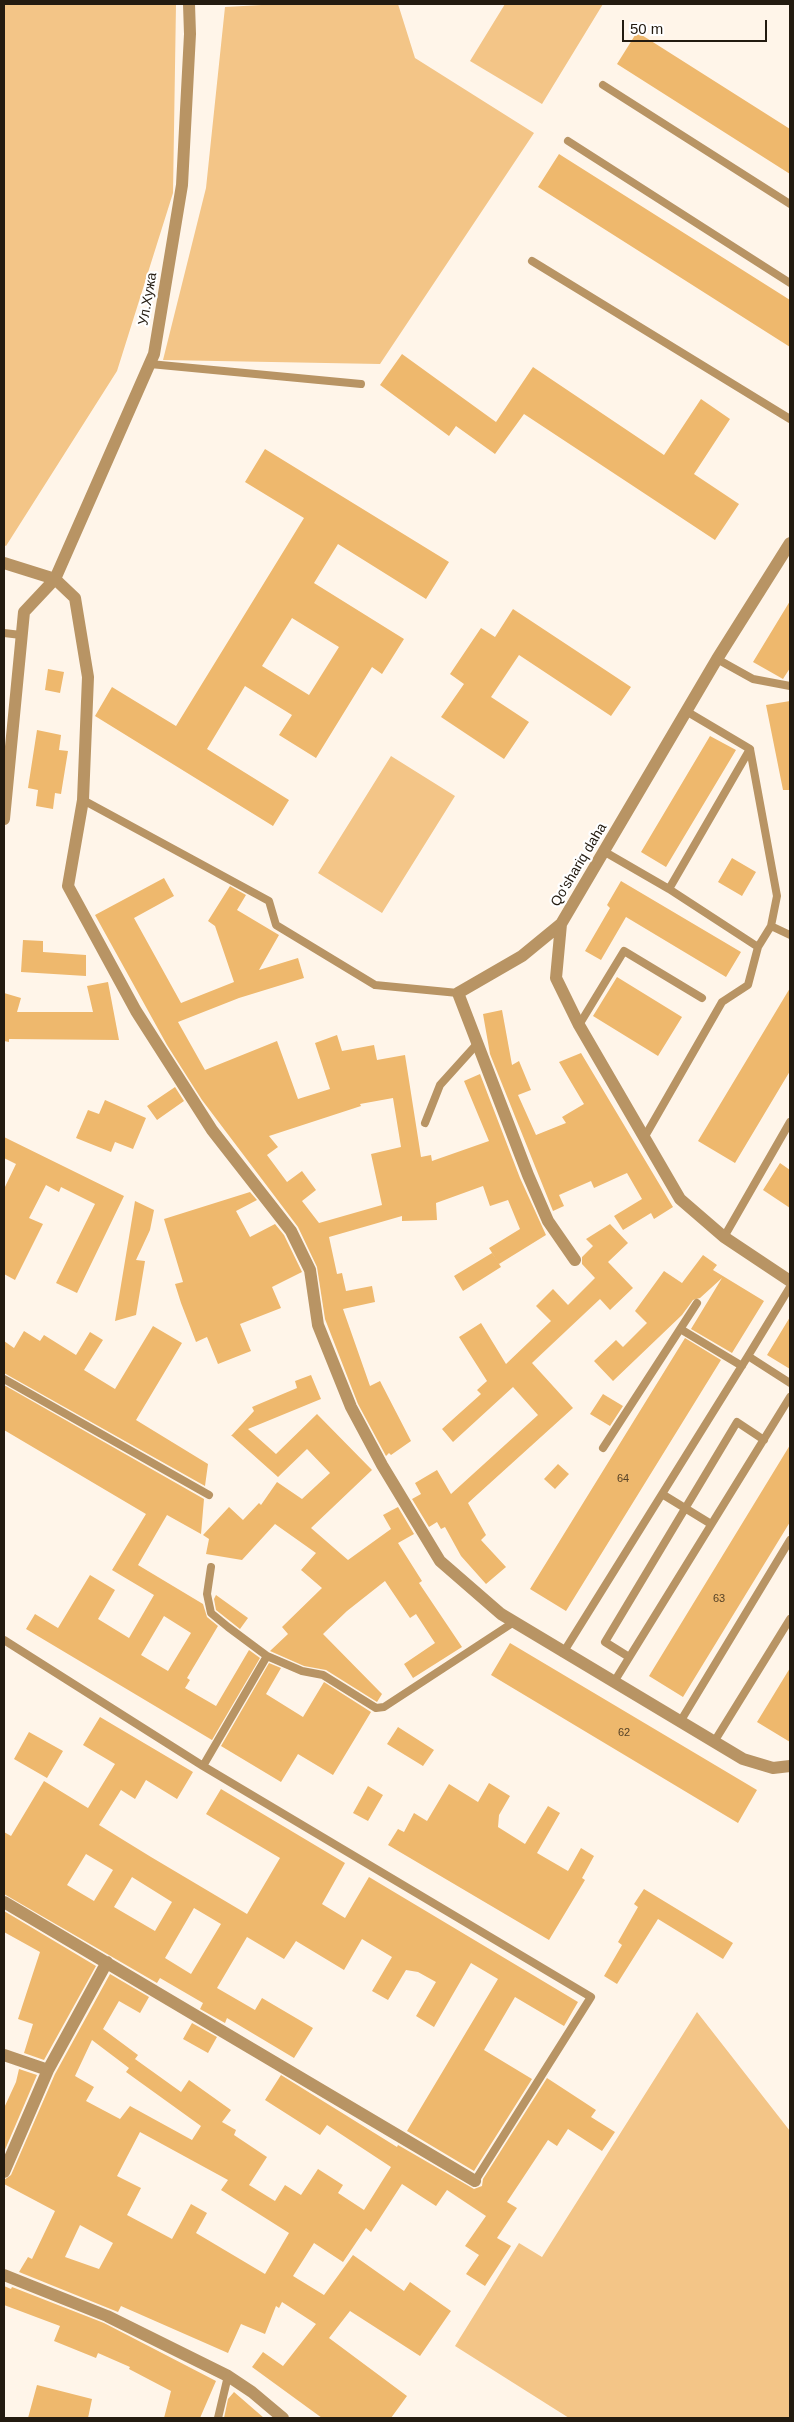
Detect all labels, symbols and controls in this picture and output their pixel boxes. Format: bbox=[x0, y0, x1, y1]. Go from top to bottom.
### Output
scale bar bbox=[624, 10, 769, 42]
text: 50 m bbox=[630, 20, 663, 37]
street label: Ул.Хужа bbox=[135, 271, 161, 327]
street label: Qo'shariq daha bbox=[547, 820, 611, 910]
house number: 64 bbox=[617, 1472, 629, 1486]
house number: 63 bbox=[713, 1592, 725, 1606]
house number: 62 bbox=[618, 1726, 630, 1740]

